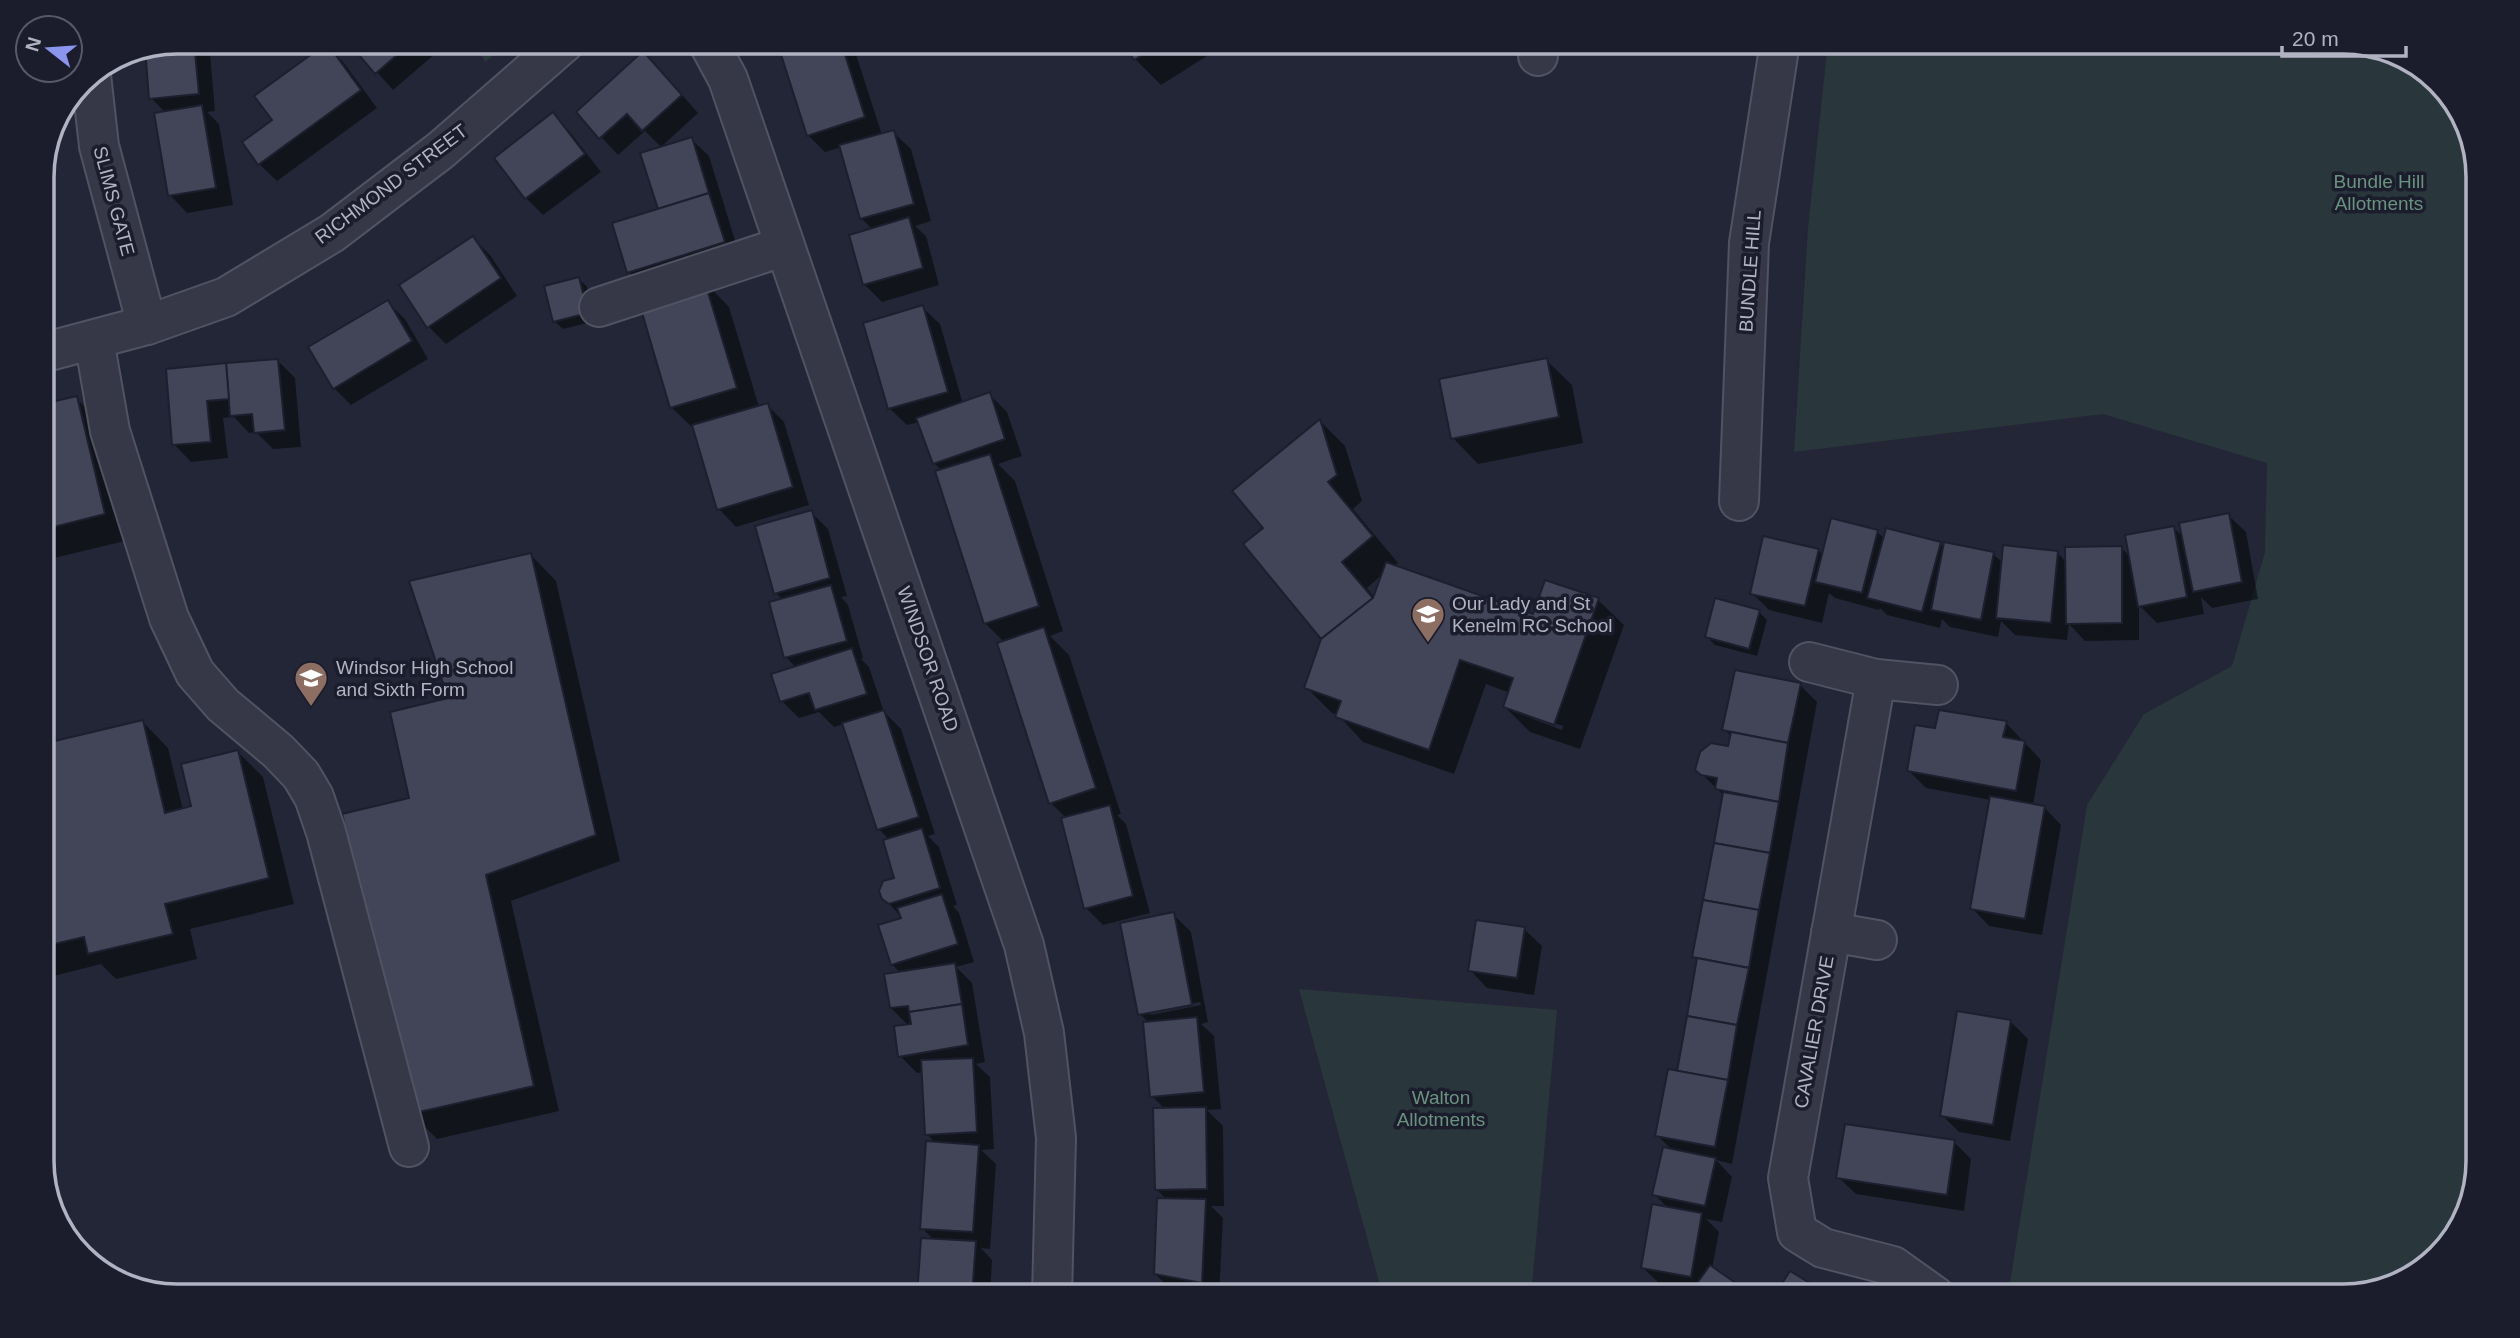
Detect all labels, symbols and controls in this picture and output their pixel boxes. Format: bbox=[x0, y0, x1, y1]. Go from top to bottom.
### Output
north arrow bbox=[14, 14, 84, 84]
scale bar bbox=[2282, 14, 2406, 58]
text: 20 m bbox=[2292, 27, 2339, 50]
text: N bbox=[21, 35, 45, 54]
street label: RICHMOND STREET bbox=[311, 120, 471, 248]
street label: SLIMS GATE bbox=[89, 144, 139, 258]
park label: Bundle Hill Allotments bbox=[2334, 171, 2424, 214]
street label: BUNDLE HILL bbox=[1735, 209, 1765, 333]
street label: WINDSOR ROAD bbox=[893, 584, 963, 734]
place label: Our Lady and St Kenelm RC School bbox=[1452, 593, 1613, 636]
school or university icon: Our Lady and St Kenelm RC School bbox=[1409, 595, 1447, 644]
place label: Windsor High School and Sixth Form bbox=[336, 657, 513, 700]
school or university icon: Windsor High School and Sixth Form bbox=[292, 659, 330, 708]
street label: CAVALIER DRIVE bbox=[1790, 954, 1838, 1110]
park label: Walton Allotments bbox=[1397, 1087, 1485, 1130]

